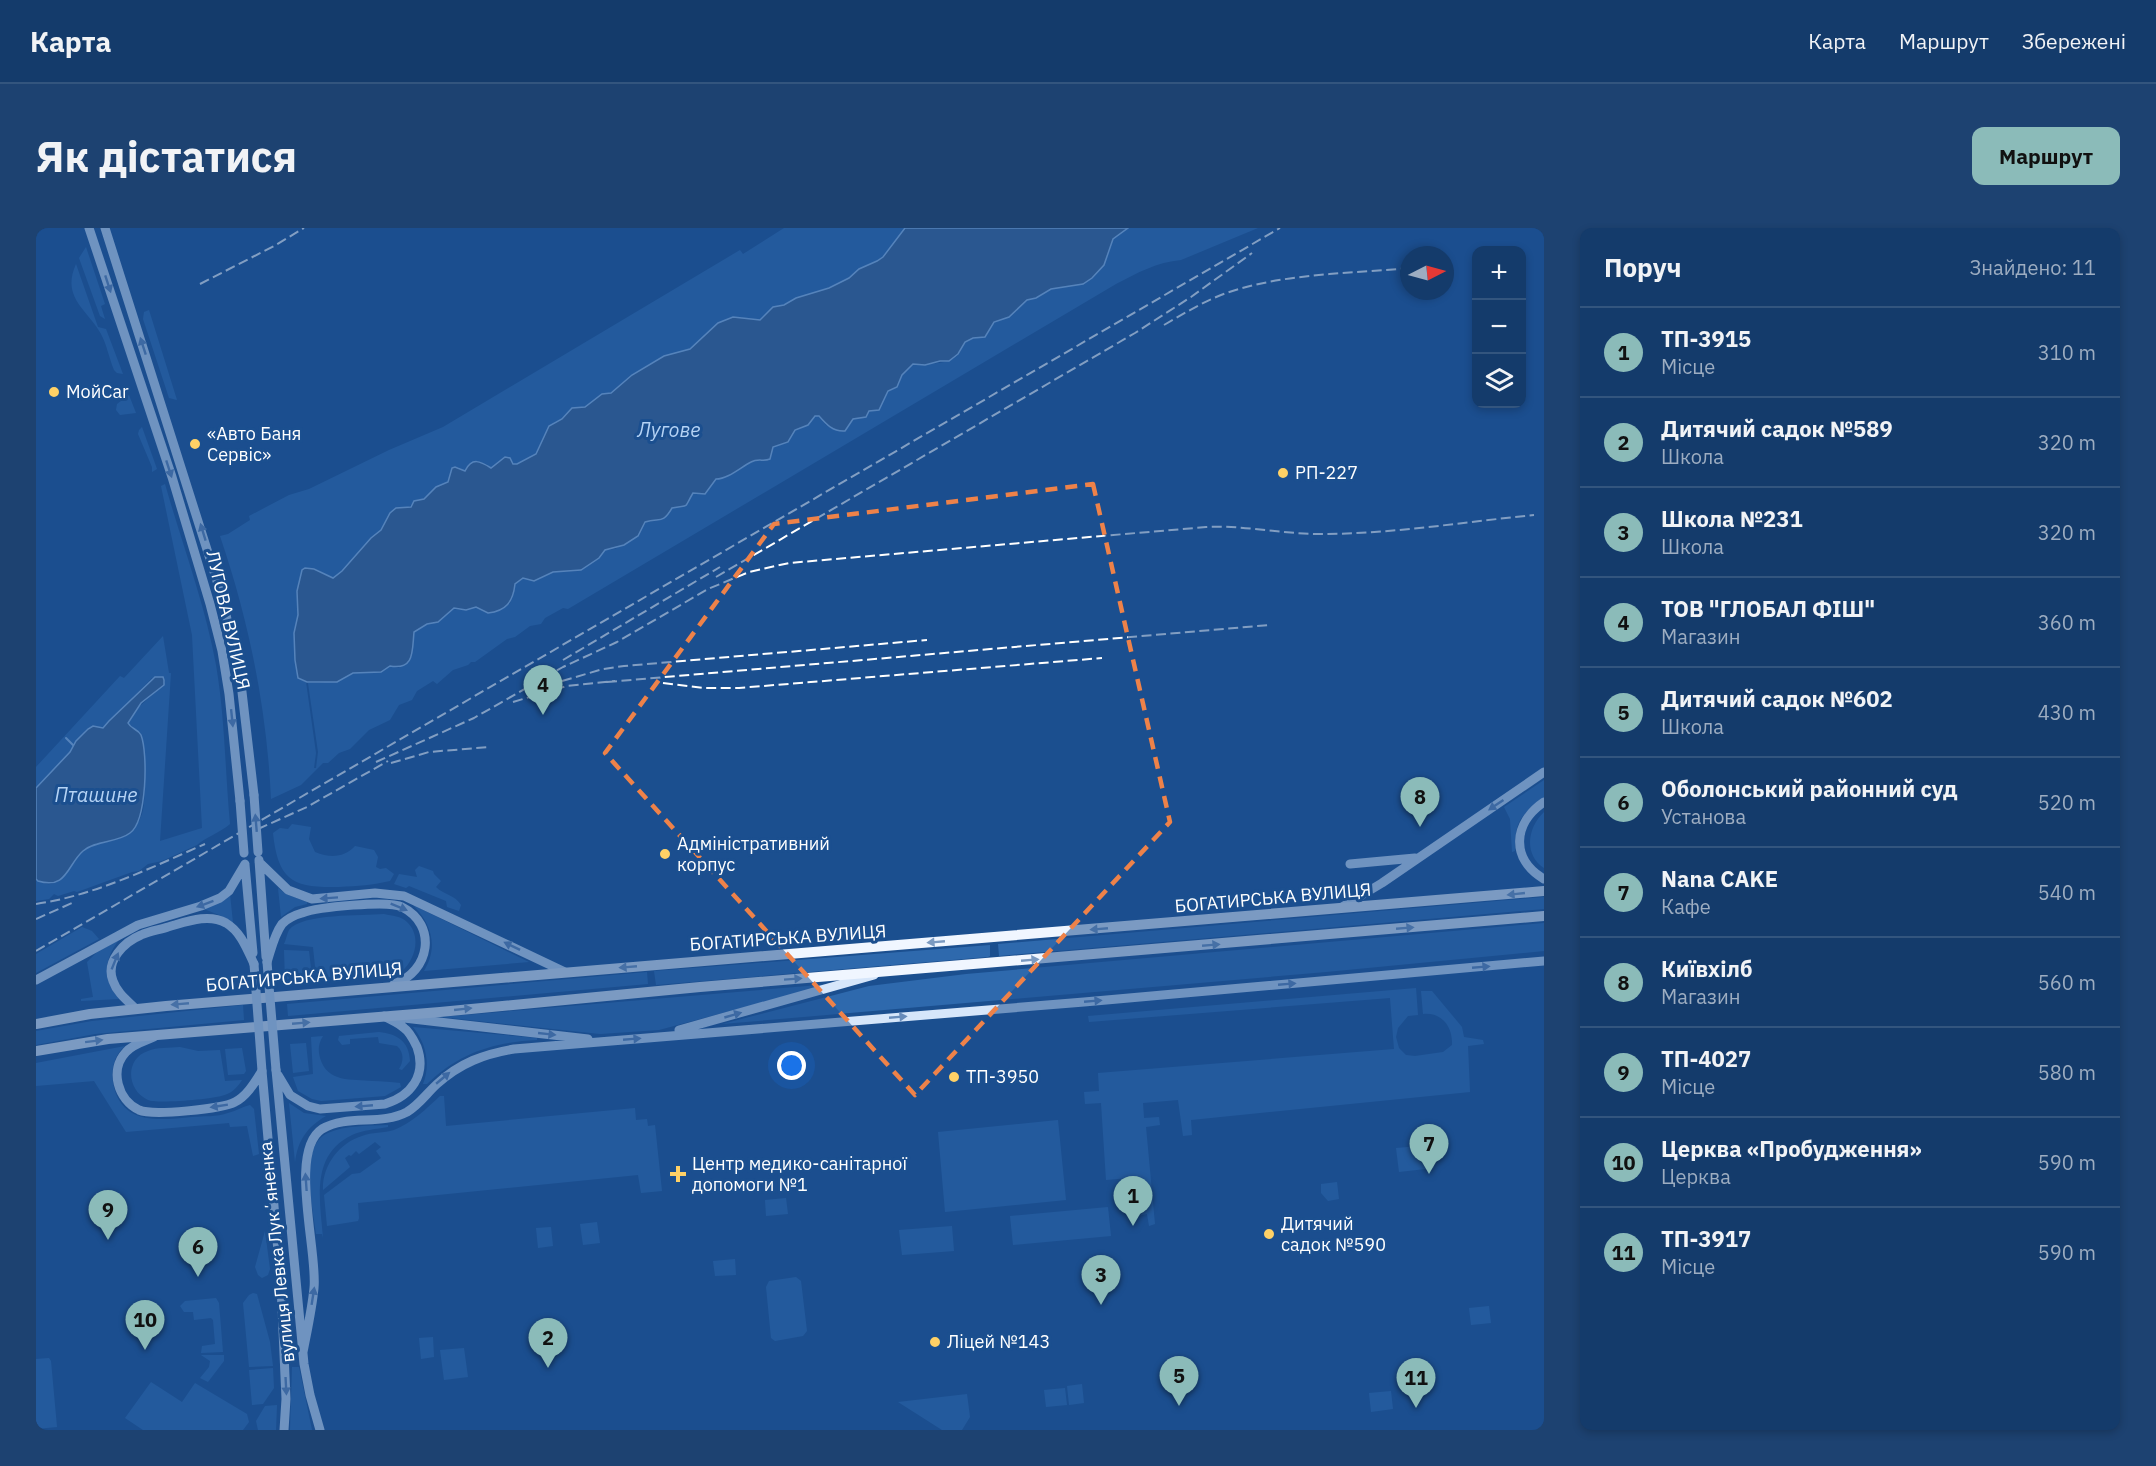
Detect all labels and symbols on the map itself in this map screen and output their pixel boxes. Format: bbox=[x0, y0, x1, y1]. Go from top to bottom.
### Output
north arrow bbox=[1400, 246, 1454, 300]
one-way arrow bbox=[103, 275, 113, 293]
one-way arrow bbox=[138, 337, 148, 355]
place label: МойCar bbox=[66, 380, 129, 403]
marker: МойCar bbox=[47, 385, 61, 399]
water label: Лугове bbox=[637, 416, 700, 443]
place label: «Авто Баня Сервіс» bbox=[207, 422, 301, 466]
marker: «Авто Баня Сервіс» bbox=[188, 437, 202, 451]
one-way arrow bbox=[165, 460, 174, 478]
place label: РП-227 bbox=[1295, 461, 1358, 484]
marker: РП-227 bbox=[1276, 466, 1290, 480]
one-way arrow bbox=[198, 523, 207, 541]
street label: ЛУГОВА ВУЛИЦЯ bbox=[201, 548, 256, 692]
pin: 4 bbox=[524, 666, 562, 715]
one-way arrow bbox=[227, 709, 237, 728]
pin: 8 bbox=[1400, 778, 1440, 827]
water label: Пташине bbox=[54, 781, 138, 808]
one-way arrow bbox=[1488, 799, 1504, 811]
one-way arrow bbox=[251, 814, 261, 833]
place label: Адміністративний корпус bbox=[677, 832, 830, 876]
marker: Адміністративний корпус bbox=[658, 847, 672, 861]
street label: БОГАТИРСЬКА ВУЛИЦЯ bbox=[1174, 877, 1372, 918]
one-way arrow bbox=[1507, 889, 1526, 899]
one-way arrow bbox=[319, 893, 338, 903]
one-way arrow bbox=[196, 900, 214, 910]
one-way arrow bbox=[391, 903, 409, 913]
street label: БОГАТИРСЬКА ВУЛИЦЯ bbox=[689, 919, 887, 956]
one-way arrow bbox=[1395, 923, 1414, 933]
one-way arrow bbox=[1089, 924, 1108, 934]
one-way arrow bbox=[927, 937, 946, 947]
one-way arrow bbox=[1201, 940, 1220, 950]
one-way arrow bbox=[504, 942, 521, 951]
one-way arrow bbox=[111, 951, 121, 969]
street label: БОГАТИРСЬКА ВУЛИЦЯ bbox=[205, 956, 403, 997]
one-way arrow bbox=[1020, 956, 1039, 965]
one-way arrow bbox=[619, 962, 638, 972]
one-way arrow bbox=[1472, 962, 1491, 971]
one-way arrow bbox=[784, 975, 803, 984]
one-way arrow bbox=[1278, 979, 1297, 989]
one-way arrow bbox=[1083, 996, 1102, 1006]
one-way arrow bbox=[171, 999, 190, 1009]
one-way arrow bbox=[454, 1004, 473, 1014]
one-way arrow bbox=[724, 1010, 742, 1019]
one-way arrow bbox=[889, 1012, 908, 1022]
one-way arrow bbox=[292, 1018, 311, 1028]
one-way arrow bbox=[537, 1029, 556, 1039]
one-way arrow bbox=[622, 1034, 641, 1044]
one-way arrow bbox=[84, 1036, 103, 1046]
your location bbox=[777, 1051, 806, 1080]
place label: ТП-3950 bbox=[966, 1065, 1039, 1088]
marker: ТП-3950 bbox=[947, 1070, 961, 1084]
one-way arrow bbox=[435, 1072, 451, 1085]
one-way arrow bbox=[355, 1101, 374, 1111]
one-way arrow bbox=[209, 1102, 228, 1111]
pin: 7 bbox=[1410, 1124, 1448, 1174]
street label: вулиця Левка Лукʼяненка bbox=[253, 1140, 300, 1364]
place label: Центр медико-санітарної допомоги №1 bbox=[692, 1152, 907, 1196]
marker: Центр медико-санітарної допомоги №1 bbox=[669, 1165, 687, 1183]
one-way arrow bbox=[302, 1172, 311, 1191]
pin: 1 bbox=[1114, 1176, 1152, 1226]
pin: 9 bbox=[88, 1190, 128, 1240]
place label: Дитячий садок №590 bbox=[1281, 1212, 1386, 1256]
marker: Дитячий садок №590 bbox=[1262, 1227, 1276, 1241]
pin: 6 bbox=[178, 1228, 218, 1277]
pin: 3 bbox=[1082, 1256, 1120, 1305]
one-way arrow bbox=[308, 1286, 317, 1305]
pin: 10 bbox=[126, 1300, 164, 1350]
pin: 2 bbox=[528, 1318, 568, 1368]
place label: Ліцей №143 bbox=[947, 1330, 1050, 1353]
marker: Ліцей №143 bbox=[928, 1335, 942, 1349]
pin: 5 bbox=[1160, 1356, 1198, 1406]
pin: 11 bbox=[1396, 1358, 1436, 1408]
one-way arrow bbox=[281, 1376, 290, 1395]

